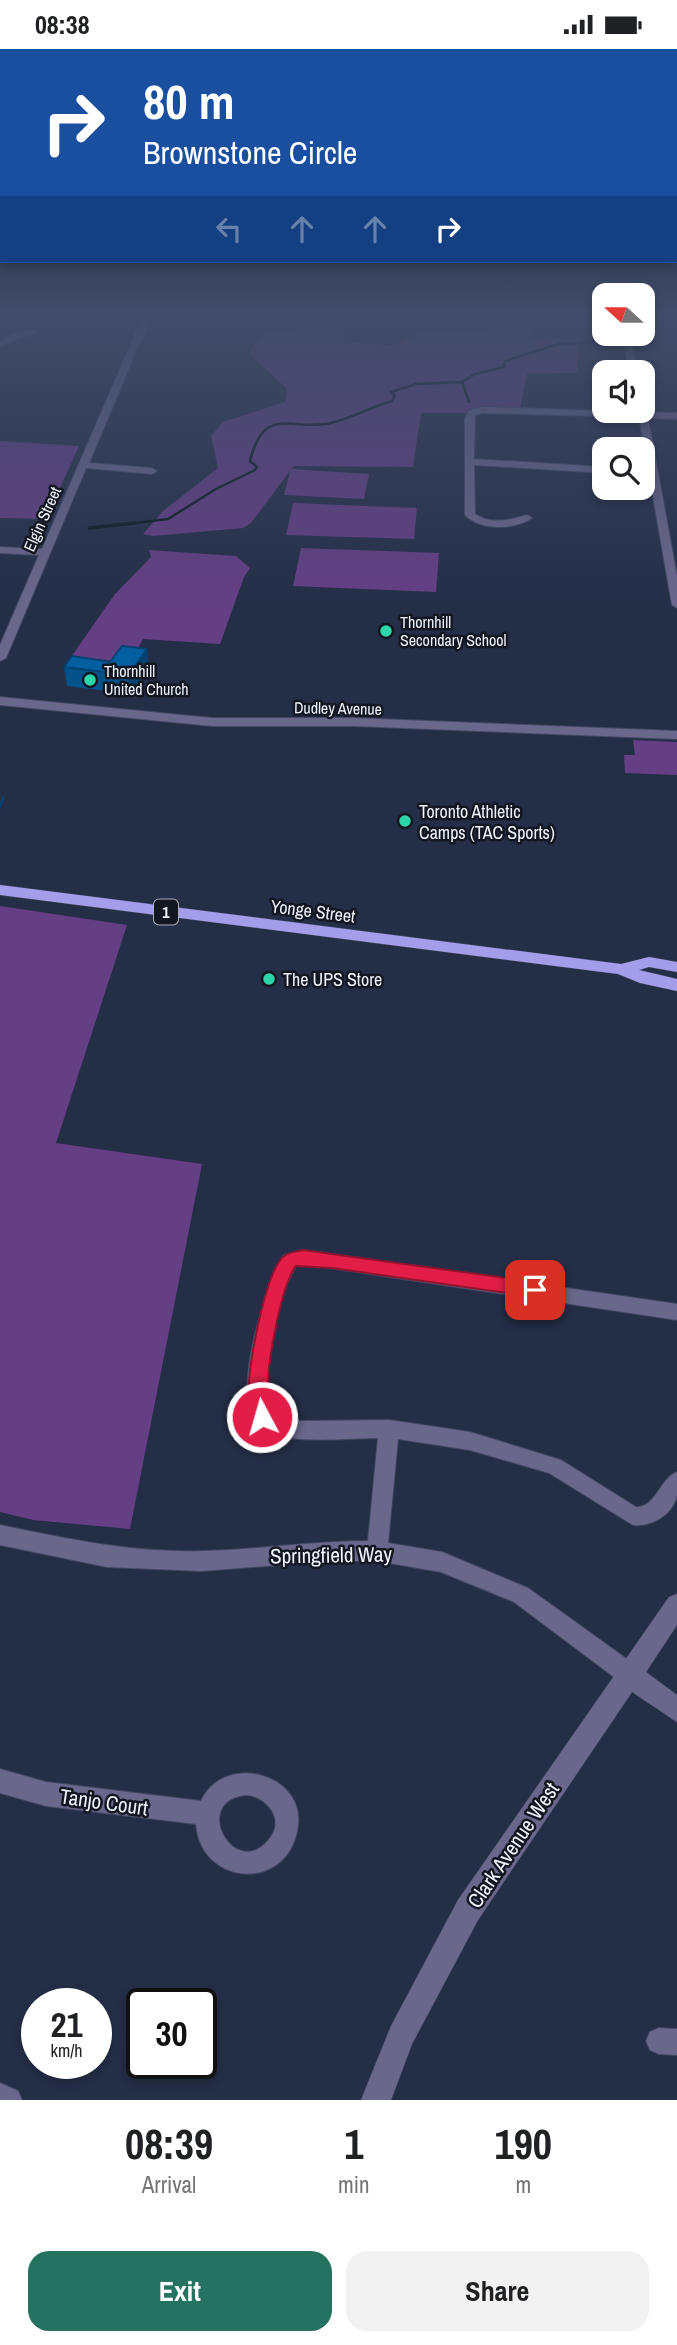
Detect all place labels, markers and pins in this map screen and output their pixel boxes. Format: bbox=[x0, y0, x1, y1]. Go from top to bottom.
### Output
place label: Thornhill Secondary School bbox=[400, 611, 507, 651]
marker: Thornhill Secondary School bbox=[378, 623, 394, 639]
place label: Thornhill United Church bbox=[104, 660, 189, 700]
marker: Thornhill United Church bbox=[82, 672, 98, 688]
place label: Toronto Athletic Camps (TAC Sports) bbox=[419, 799, 555, 845]
marker: Toronto Athletic Camps (TAC Sports) bbox=[397, 813, 413, 829]
place label: The UPS Store bbox=[283, 967, 382, 992]
marker: The UPS Store bbox=[261, 971, 277, 987]
pin bbox=[505, 1260, 565, 1320]

